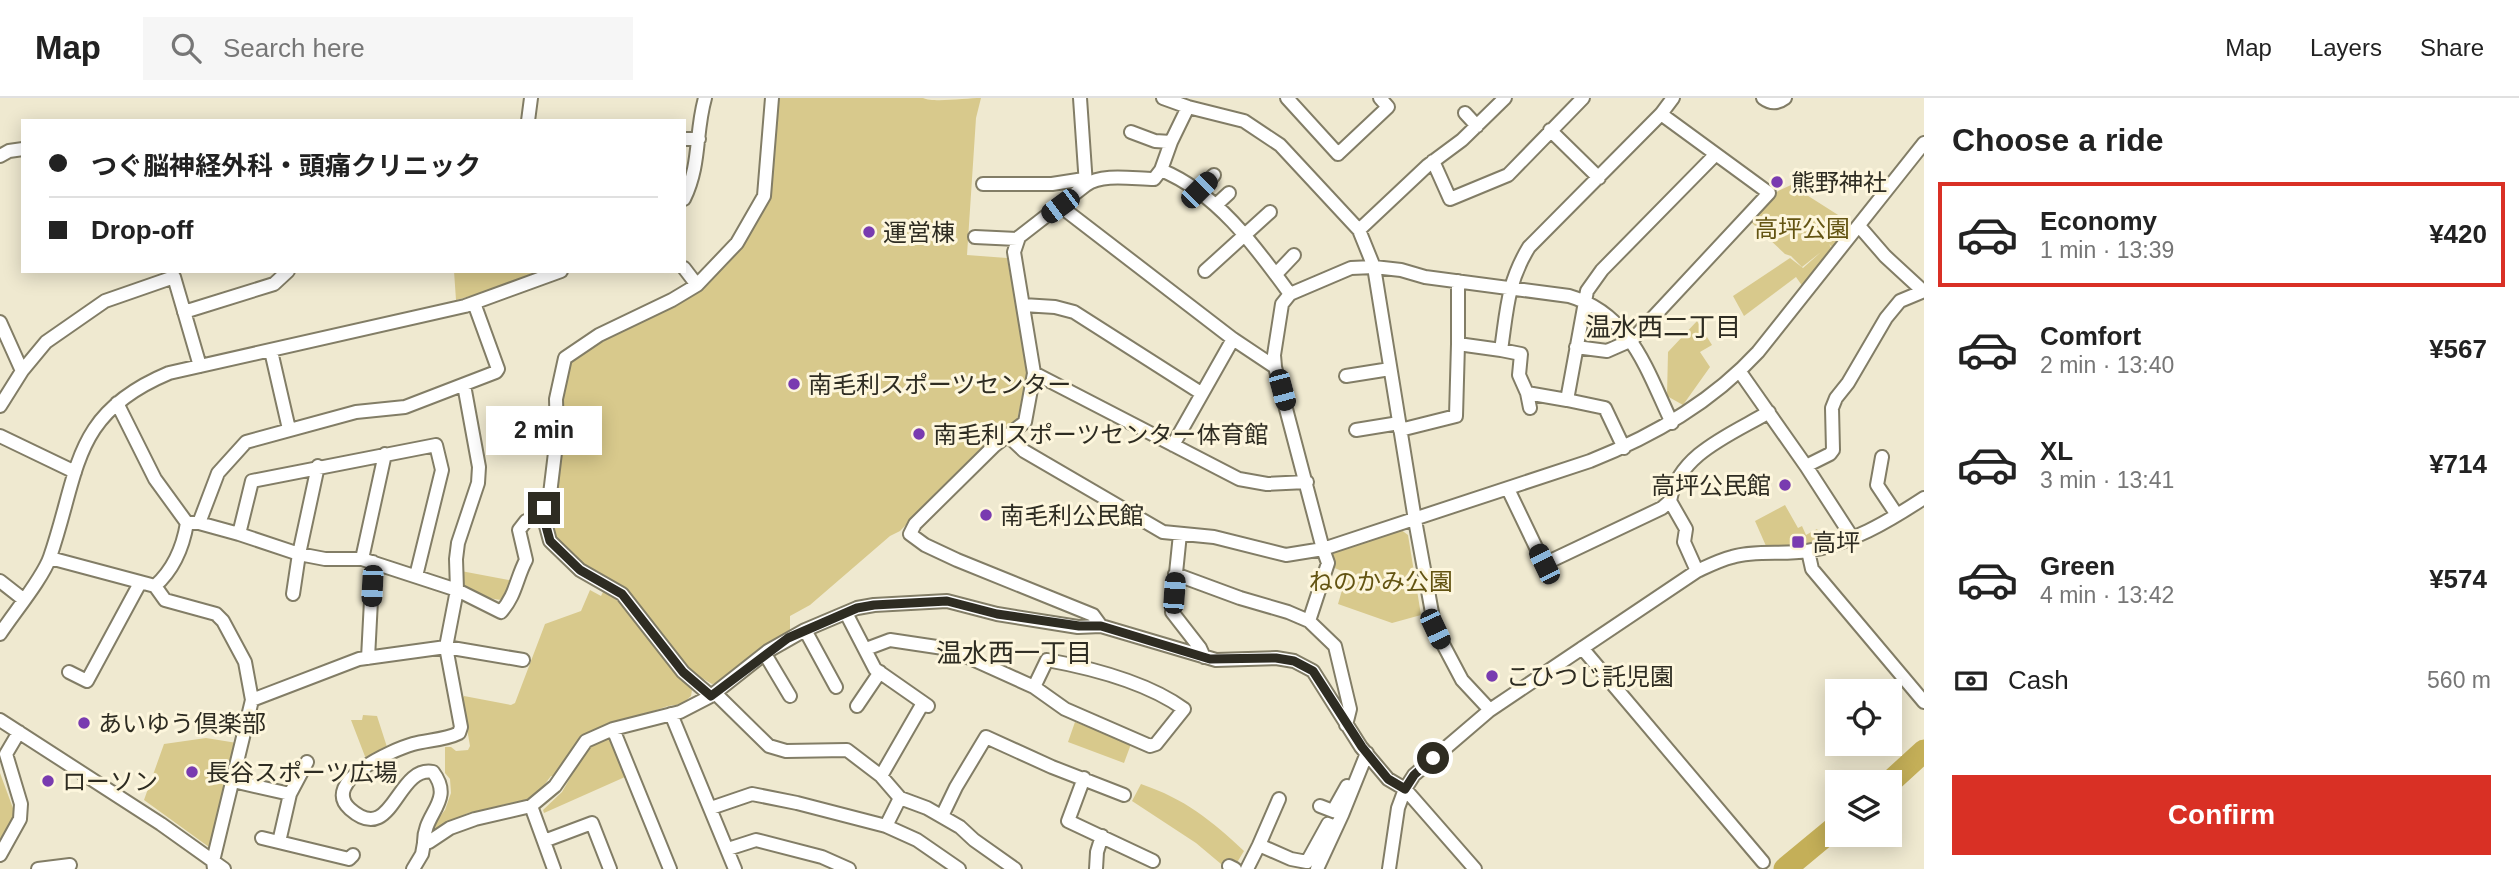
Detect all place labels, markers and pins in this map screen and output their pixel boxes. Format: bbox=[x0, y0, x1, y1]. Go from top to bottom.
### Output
place label: 熊野神社 bbox=[1791, 169, 1887, 196]
marker: 熊野神社 bbox=[1769, 174, 1785, 190]
place label: 運営棟 bbox=[883, 219, 955, 246]
marker: 運営棟 bbox=[861, 224, 877, 240]
place label: 南毛利スポーツセンター bbox=[808, 371, 1072, 398]
marker: 南毛利スポーツセンター bbox=[786, 376, 802, 392]
place label: 南毛利スポーツセンター体育館 bbox=[933, 421, 1269, 448]
marker: 南毛利スポーツセンター体育館 bbox=[911, 426, 927, 442]
place label: 高坪公民館 bbox=[1651, 472, 1771, 499]
marker: 高坪公民館 bbox=[1777, 477, 1793, 493]
place label: 南毛利公民館 bbox=[1000, 502, 1144, 529]
marker: 南毛利公民館 bbox=[978, 507, 994, 523]
place label: 高坪 bbox=[1812, 529, 1860, 556]
marker: 高坪 bbox=[1790, 534, 1806, 550]
place label: こひつじ託児園 bbox=[1506, 663, 1674, 690]
marker: こひつじ託児園 bbox=[1484, 668, 1500, 684]
place label: あいゆう倶楽部 bbox=[98, 710, 266, 737]
marker: あいゆう倶楽部 bbox=[76, 715, 92, 731]
place label: 長谷スポーツ広場 bbox=[206, 759, 398, 786]
marker: 長谷スポーツ広場 bbox=[184, 764, 200, 780]
place label: ローソン bbox=[62, 768, 158, 795]
marker: ローソン bbox=[40, 773, 56, 789]

